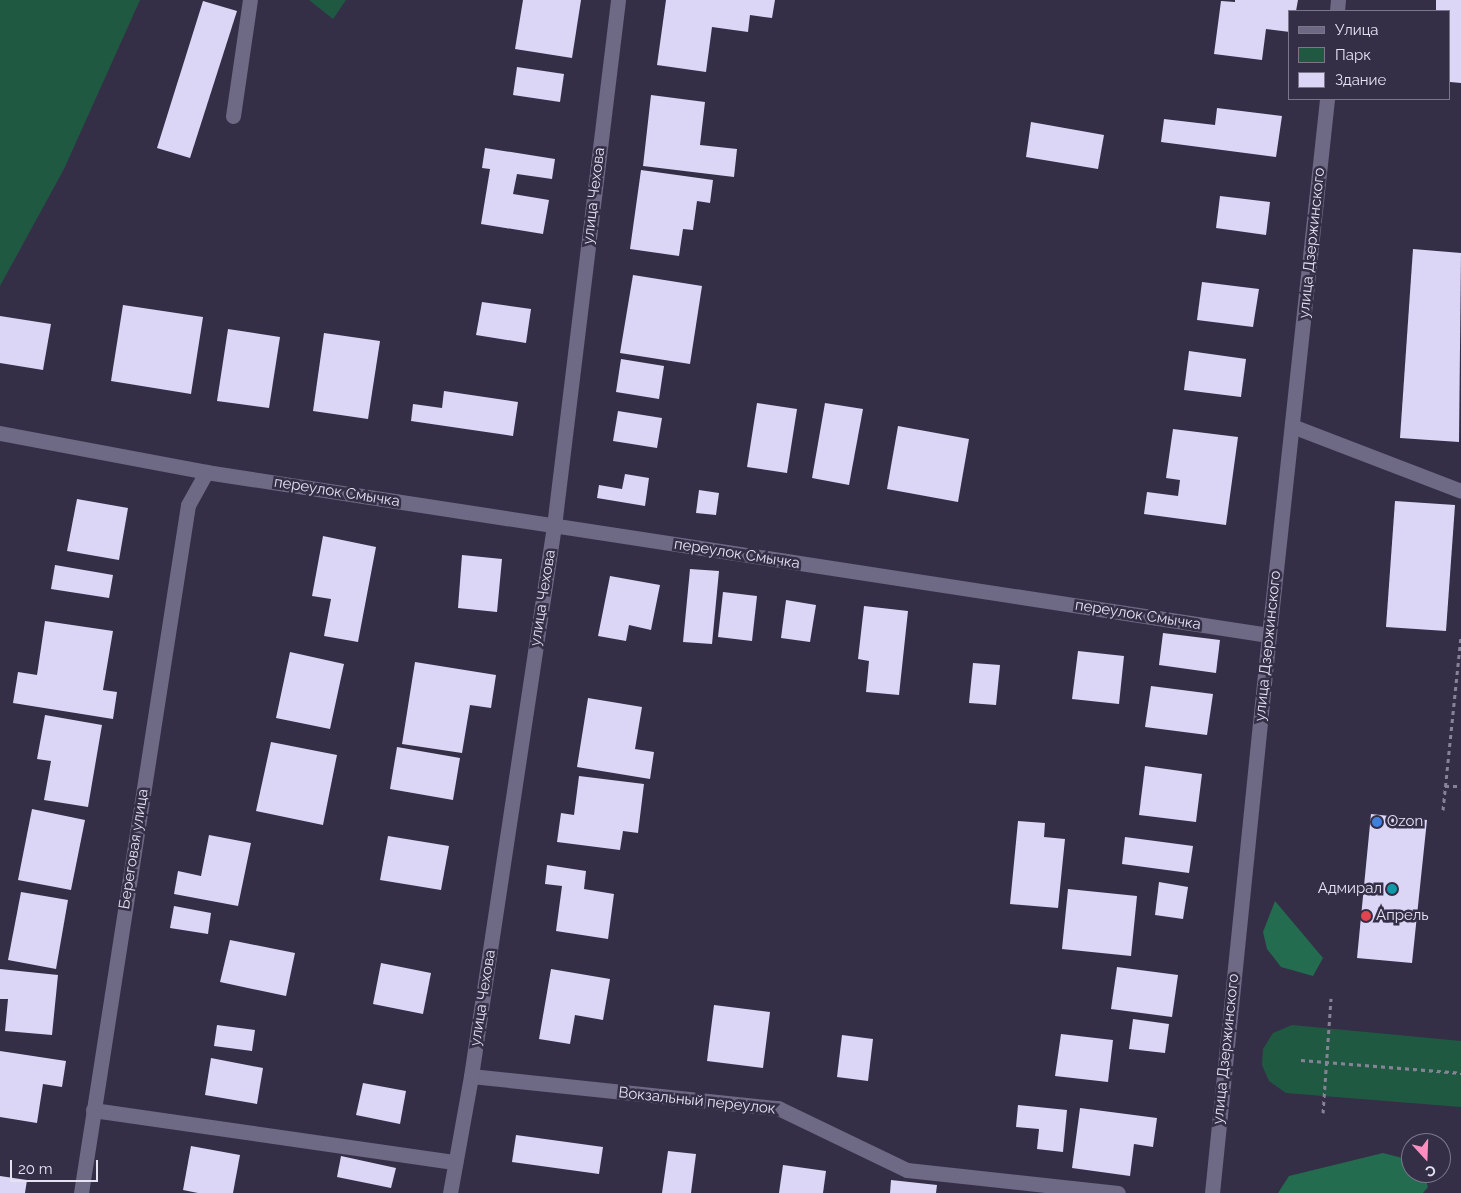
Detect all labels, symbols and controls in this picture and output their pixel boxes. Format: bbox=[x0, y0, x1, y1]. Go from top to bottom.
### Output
legend bbox=[1288, 10, 1451, 100]
text: Улица bbox=[1335, 21, 1379, 39]
text: Парк bbox=[1335, 46, 1371, 64]
text: Здание bbox=[1335, 71, 1386, 89]
street label: улица Чехова bbox=[579, 147, 609, 245]
street label: улица Дзержинского bbox=[1295, 167, 1329, 319]
street label: переулок Смычка bbox=[273, 473, 401, 511]
street label: переулок Смычка bbox=[673, 535, 801, 573]
street label: улица Чехова bbox=[526, 548, 560, 648]
street label: улица Дзержинского bbox=[1251, 570, 1285, 722]
street label: переулок Смычка bbox=[1074, 596, 1202, 634]
street label: Береговая улица bbox=[116, 787, 152, 911]
place label: Ozon bbox=[1387, 813, 1423, 831]
marker: Ozon bbox=[1371, 816, 1383, 828]
place label: Адмирал bbox=[1318, 880, 1382, 898]
marker: Адмирал bbox=[1386, 883, 1398, 895]
place label: Апрель bbox=[1376, 907, 1429, 925]
marker: Апрель bbox=[1360, 910, 1372, 922]
street label: улица Чехова bbox=[466, 948, 500, 1048]
street label: улица Дзержинского bbox=[1209, 973, 1243, 1125]
street label: Вокзальный переулок bbox=[618, 1084, 776, 1118]
north arrow bbox=[1401, 1133, 1451, 1183]
scale bar bbox=[12, 1150, 100, 1182]
text: 20 m bbox=[18, 1160, 53, 1178]
text: С bbox=[1424, 1162, 1438, 1180]

